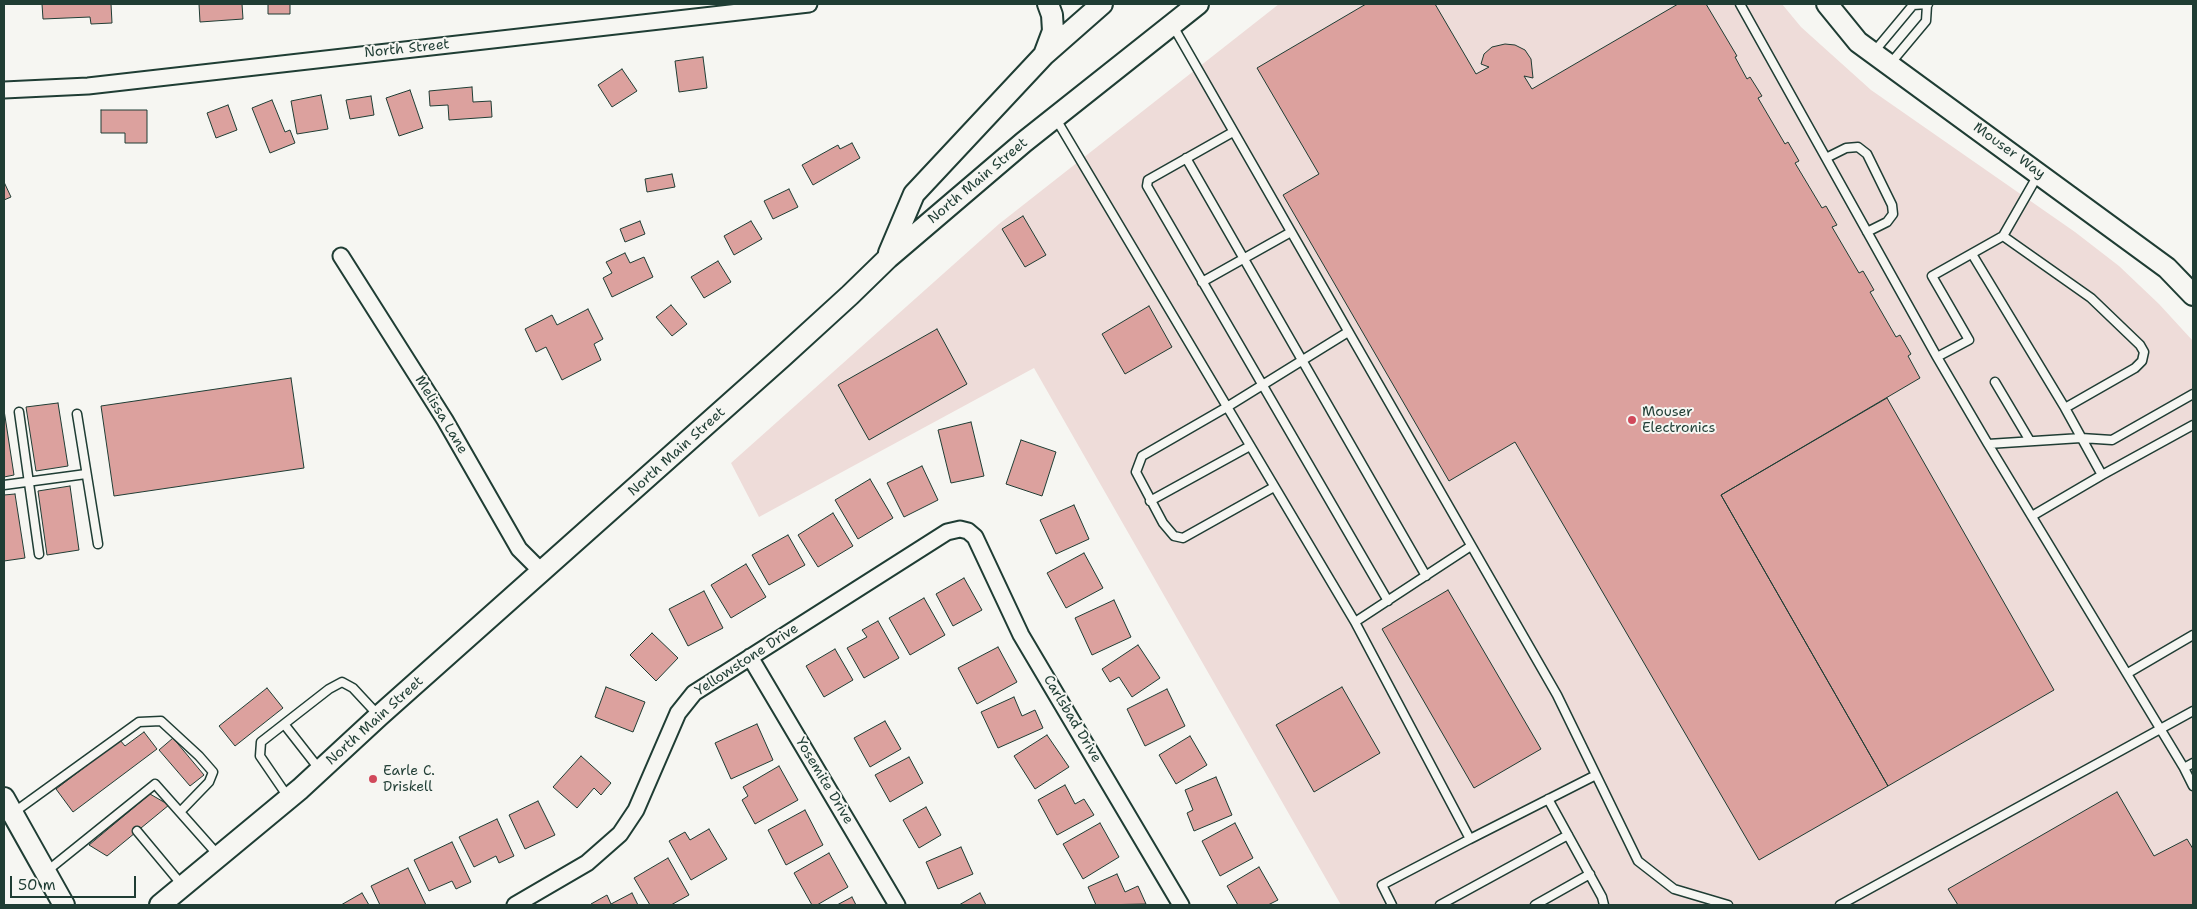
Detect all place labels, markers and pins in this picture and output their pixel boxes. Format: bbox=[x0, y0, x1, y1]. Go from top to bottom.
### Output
place label: Mouser Electronics bbox=[1642, 404, 1715, 437]
marker: Mouser Electronics bbox=[1626, 414, 1638, 426]
place label: Earle C. Driskell bbox=[383, 763, 435, 796]
marker: Earle C. Driskell bbox=[367, 773, 379, 785]

